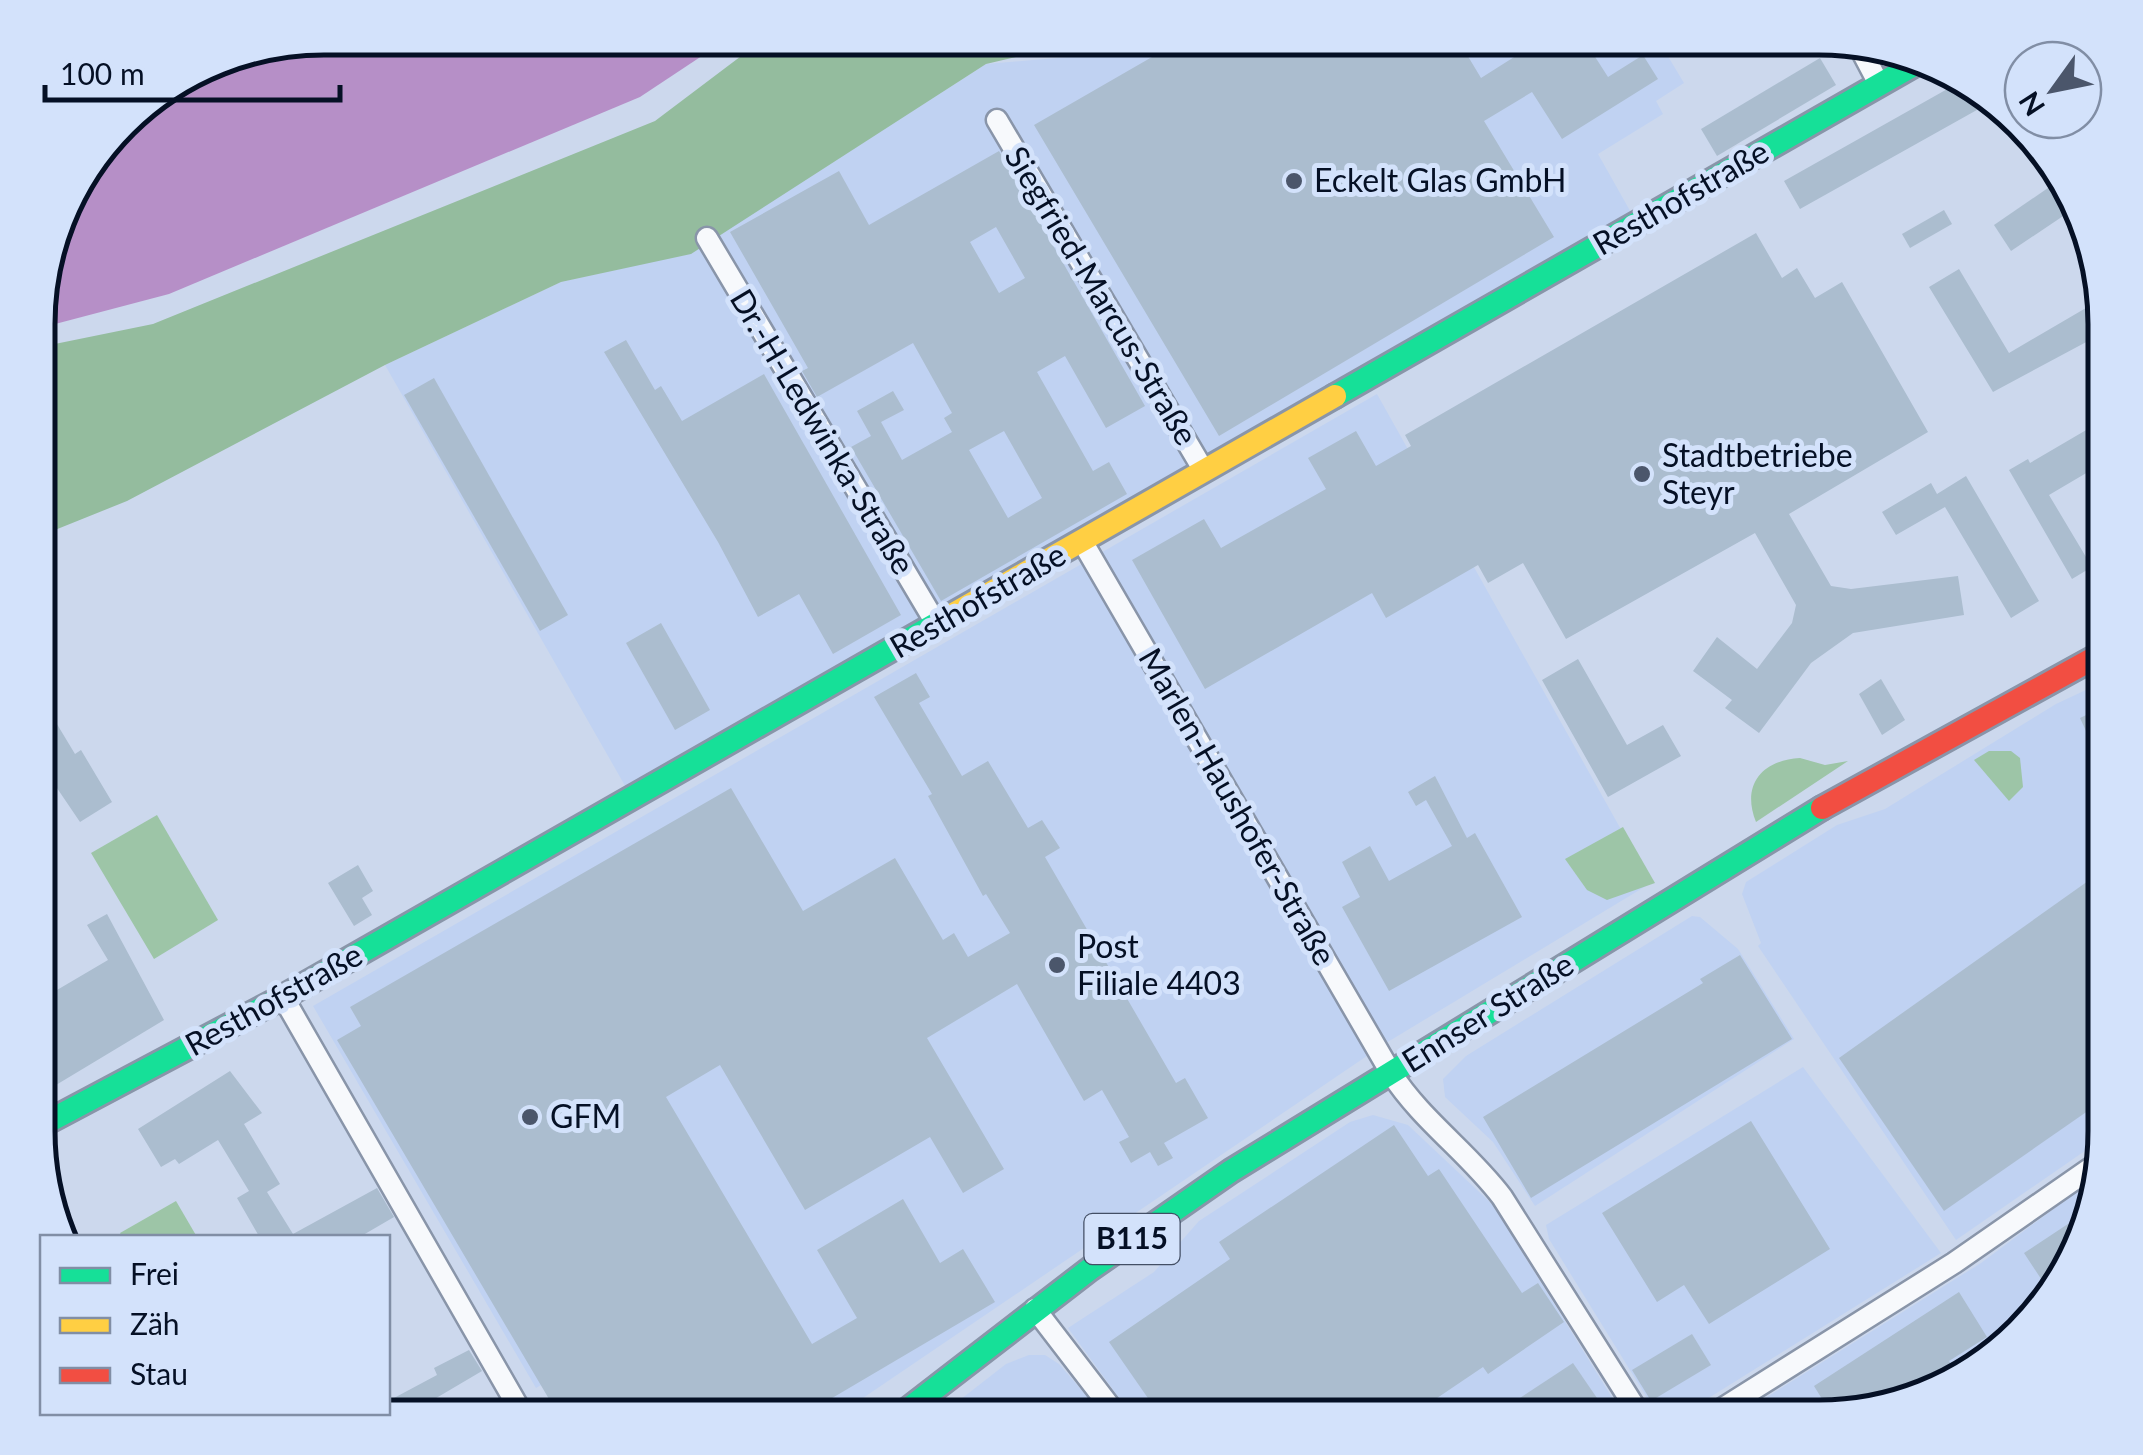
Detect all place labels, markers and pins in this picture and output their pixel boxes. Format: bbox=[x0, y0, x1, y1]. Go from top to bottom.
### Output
place label: Eckelt Glas GmbH bbox=[1314, 160, 1567, 199]
marker: Eckelt Glas GmbH bbox=[1283, 170, 1305, 192]
place label: Stadtbetriebe Steyr bbox=[1662, 435, 1853, 511]
marker: Stadtbetriebe Steyr bbox=[1631, 463, 1653, 485]
place label: Post Filiale 4403 bbox=[1077, 926, 1241, 1002]
marker: Post Filiale 4403 bbox=[1046, 954, 1068, 976]
place label: GFM bbox=[550, 1096, 621, 1135]
marker: GFM bbox=[519, 1106, 541, 1128]

